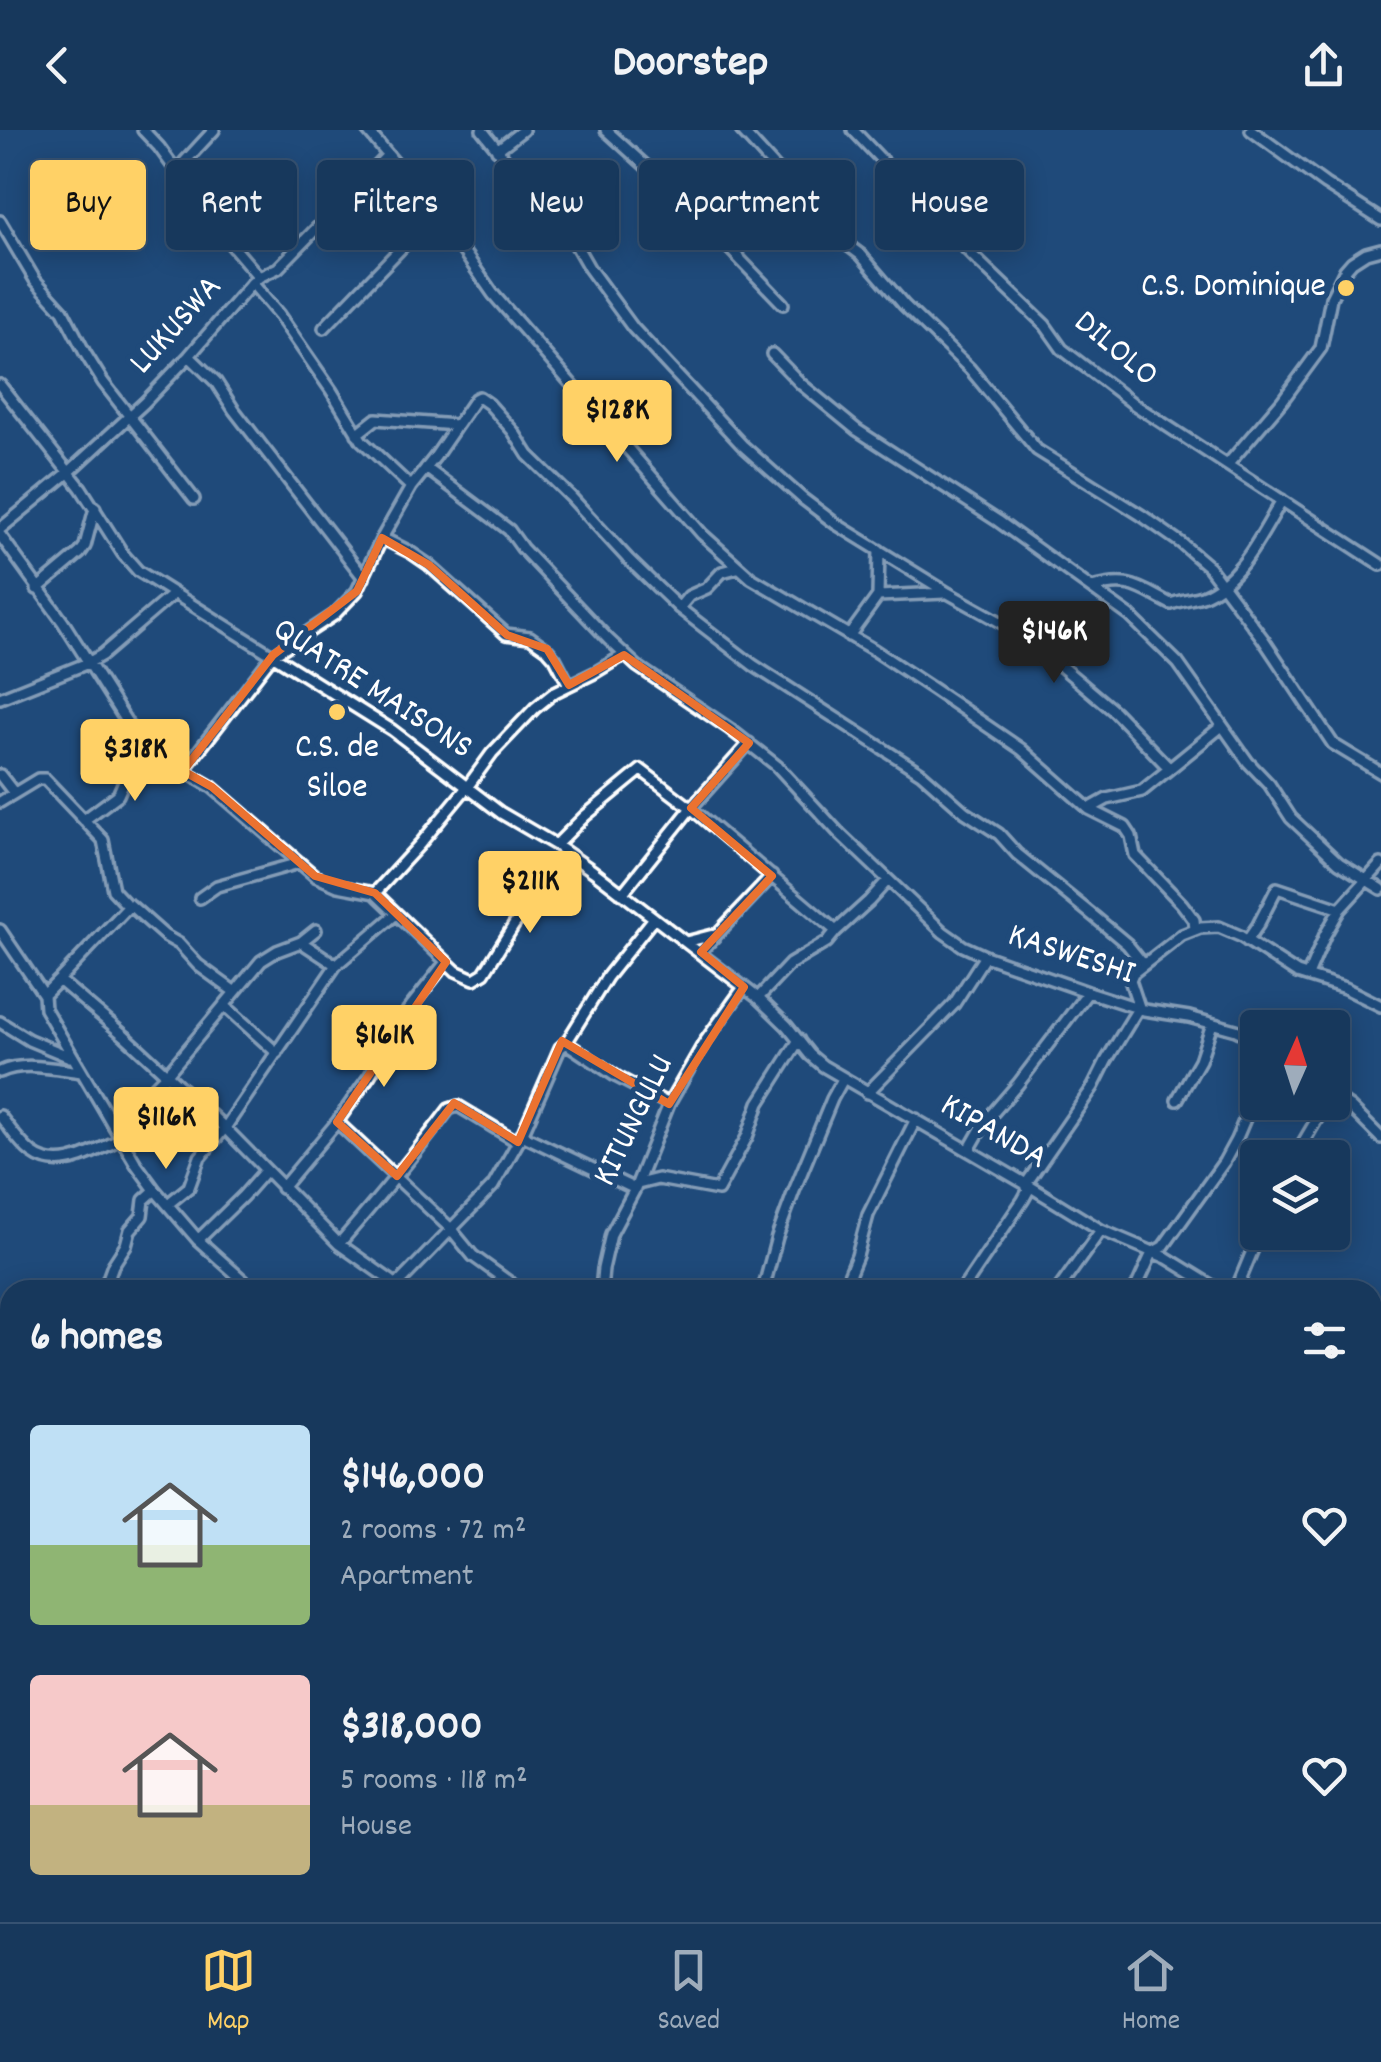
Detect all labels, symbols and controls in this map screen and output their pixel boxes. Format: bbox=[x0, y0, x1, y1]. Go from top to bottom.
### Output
text: Doorstep bbox=[612, 33, 769, 97]
icon: back bbox=[30, 38, 85, 93]
icon: share bbox=[1296, 38, 1351, 93]
chip: Buy bbox=[30, 160, 146, 250]
chip: Rent bbox=[166, 160, 297, 250]
chip: Filters bbox=[317, 160, 474, 250]
chip: New bbox=[494, 160, 619, 250]
chip: Apartment bbox=[639, 160, 855, 250]
chip: House bbox=[875, 160, 1024, 250]
place label: C.S. Dominique bbox=[1141, 263, 1326, 313]
street label: LUKUSWA bbox=[119, 265, 235, 387]
marker: C.S. Dominique bbox=[1335, 277, 1357, 299]
street label: DILOLO bbox=[1061, 299, 1169, 401]
pin: $128K bbox=[547, 380, 687, 465]
text: $128K bbox=[585, 389, 649, 435]
pin: $146K bbox=[984, 601, 1124, 686]
street label: QUATRE MAISONS bbox=[262, 606, 482, 774]
text: $146K bbox=[1021, 610, 1087, 656]
marker: C.S. de Siloe bbox=[326, 701, 348, 723]
pin: $318K bbox=[65, 719, 205, 804]
place label: C.S. de Siloe bbox=[295, 724, 379, 814]
text: $318K bbox=[102, 728, 168, 774]
pin: $211K bbox=[460, 851, 600, 936]
text: $211K bbox=[500, 860, 560, 906]
street label: KASWESHI bbox=[1001, 912, 1141, 1000]
pin: $161K bbox=[314, 1005, 454, 1090]
north arrow bbox=[1240, 1010, 1350, 1120]
map controls bbox=[1240, 1010, 1350, 1250]
text: $161K bbox=[354, 1014, 414, 1060]
street label: KITUNGULU bbox=[582, 1047, 688, 1195]
street label: KIPANDA bbox=[930, 1082, 1056, 1184]
pin: $116K bbox=[96, 1087, 236, 1172]
text: $116K bbox=[136, 1096, 196, 1142]
button: layers bbox=[1240, 1140, 1350, 1250]
text: 6 homes bbox=[30, 1310, 163, 1370]
icon: filters bbox=[1297, 1313, 1352, 1368]
text: $146,000 bbox=[340, 1449, 485, 1509]
icon: home bbox=[110, 1465, 230, 1585]
icon: heart bbox=[1297, 1498, 1352, 1553]
text: 2 rooms · 72 m² bbox=[340, 1509, 526, 1555]
text: Apartment bbox=[340, 1555, 474, 1601]
text: $318,000 bbox=[340, 1699, 483, 1759]
icon: home bbox=[110, 1715, 230, 1835]
icon: heart bbox=[1297, 1748, 1352, 1803]
text: 5 rooms · 118 m² bbox=[340, 1759, 528, 1805]
text: House bbox=[340, 1805, 412, 1851]
tab: Map bbox=[201, 1943, 256, 2043]
tab: Saved bbox=[658, 1943, 720, 2043]
tab: Home bbox=[1122, 1943, 1180, 2043]

